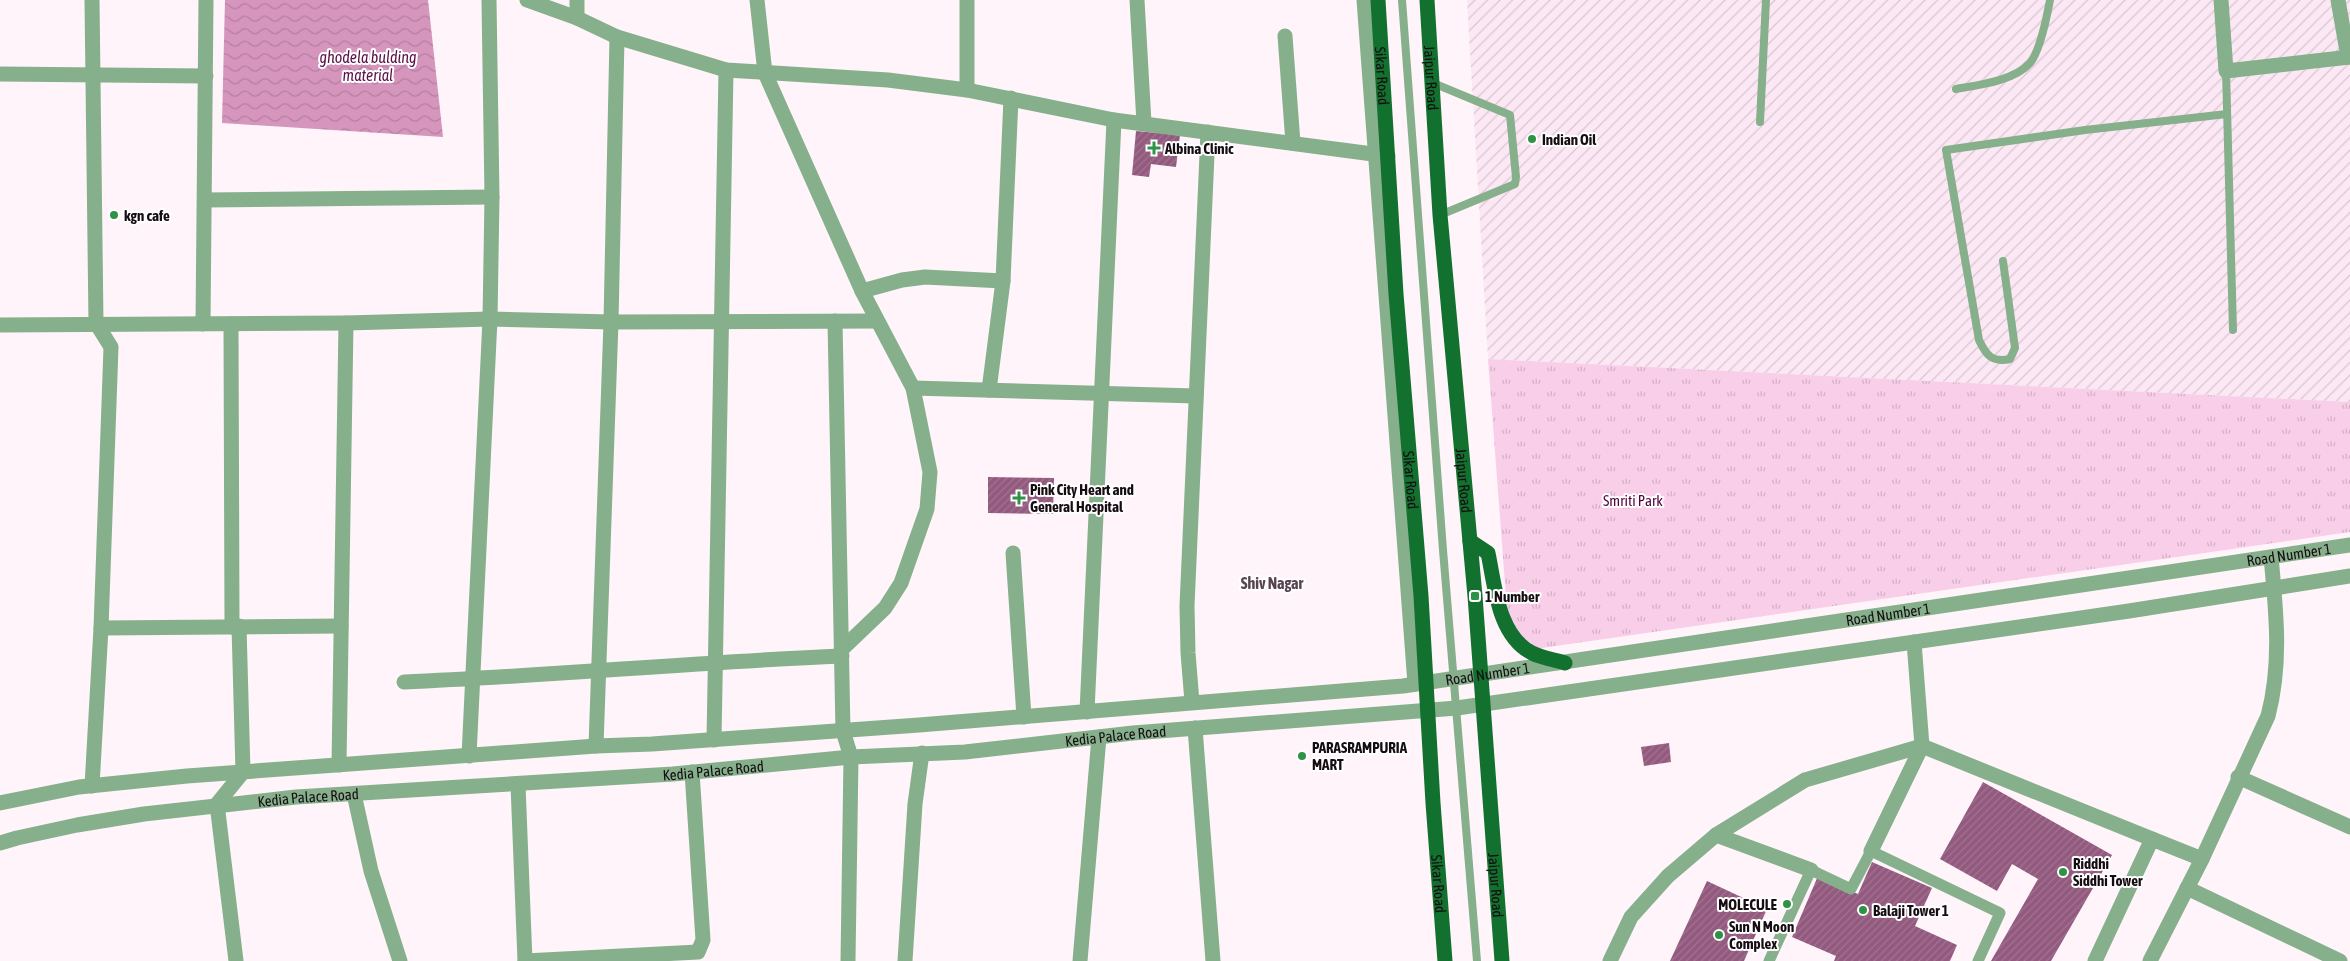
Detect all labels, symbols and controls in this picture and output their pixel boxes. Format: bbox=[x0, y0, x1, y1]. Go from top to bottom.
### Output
street label: Jaipur Road bbox=[1421, 45, 1442, 111]
street label: Sikar Road bbox=[1372, 46, 1393, 106]
water label: ghodela bulding material bbox=[319, 48, 417, 84]
place label: Indian Oil bbox=[1542, 131, 1597, 148]
marker: Indian Oil bbox=[1526, 133, 1538, 145]
place label: Albina Clinic bbox=[1164, 140, 1234, 157]
marker: Albina Clinic bbox=[1147, 141, 1161, 155]
place label: kgn cafe bbox=[124, 207, 170, 224]
marker: kgn cafe bbox=[108, 209, 120, 221]
street label: Jaipur Road bbox=[1453, 447, 1476, 514]
street label: Sikar Road bbox=[1400, 450, 1422, 510]
place label: Pink City Heart and General Hospital bbox=[1030, 481, 1134, 515]
marker: Pink City Heart and General Hospital bbox=[1012, 491, 1026, 505]
park label: Smriti Park bbox=[1603, 492, 1663, 509]
street label: Road Number 1 bbox=[2245, 539, 2332, 569]
district label: Shiv Nagar bbox=[1241, 574, 1304, 592]
place label: 1 Number bbox=[1485, 588, 1540, 605]
marker: 1 Number bbox=[1469, 590, 1481, 602]
street label: Road Number 1 bbox=[1845, 599, 1931, 628]
street label: Road Number 1 bbox=[1444, 659, 1531, 688]
street label: Kedia Palace Road bbox=[1064, 722, 1167, 749]
place label: PARASRAMPURIA MART bbox=[1312, 739, 1408, 773]
marker: PARASRAMPURIA MART bbox=[1296, 750, 1308, 762]
street label: Kedia Palace Road bbox=[662, 757, 765, 783]
street label: Kedia Palace Road bbox=[257, 785, 359, 810]
street label: Jaipur Road bbox=[1486, 852, 1507, 918]
street label: Sikar Road bbox=[1428, 854, 1450, 914]
place label: Riddhi Siddhi Tower bbox=[2073, 855, 2143, 889]
marker: Riddhi Siddhi Tower bbox=[2057, 866, 2069, 878]
place label: MOLECULE bbox=[1718, 896, 1778, 913]
marker: MOLECULE bbox=[1781, 898, 1793, 910]
place label: Balaji Tower 1 bbox=[1873, 902, 1949, 919]
marker: Balaji Tower 1 bbox=[1857, 904, 1869, 916]
place label: Sun N Moon Complex bbox=[1729, 918, 1794, 952]
marker: Sun N Moon Complex bbox=[1713, 929, 1725, 941]

